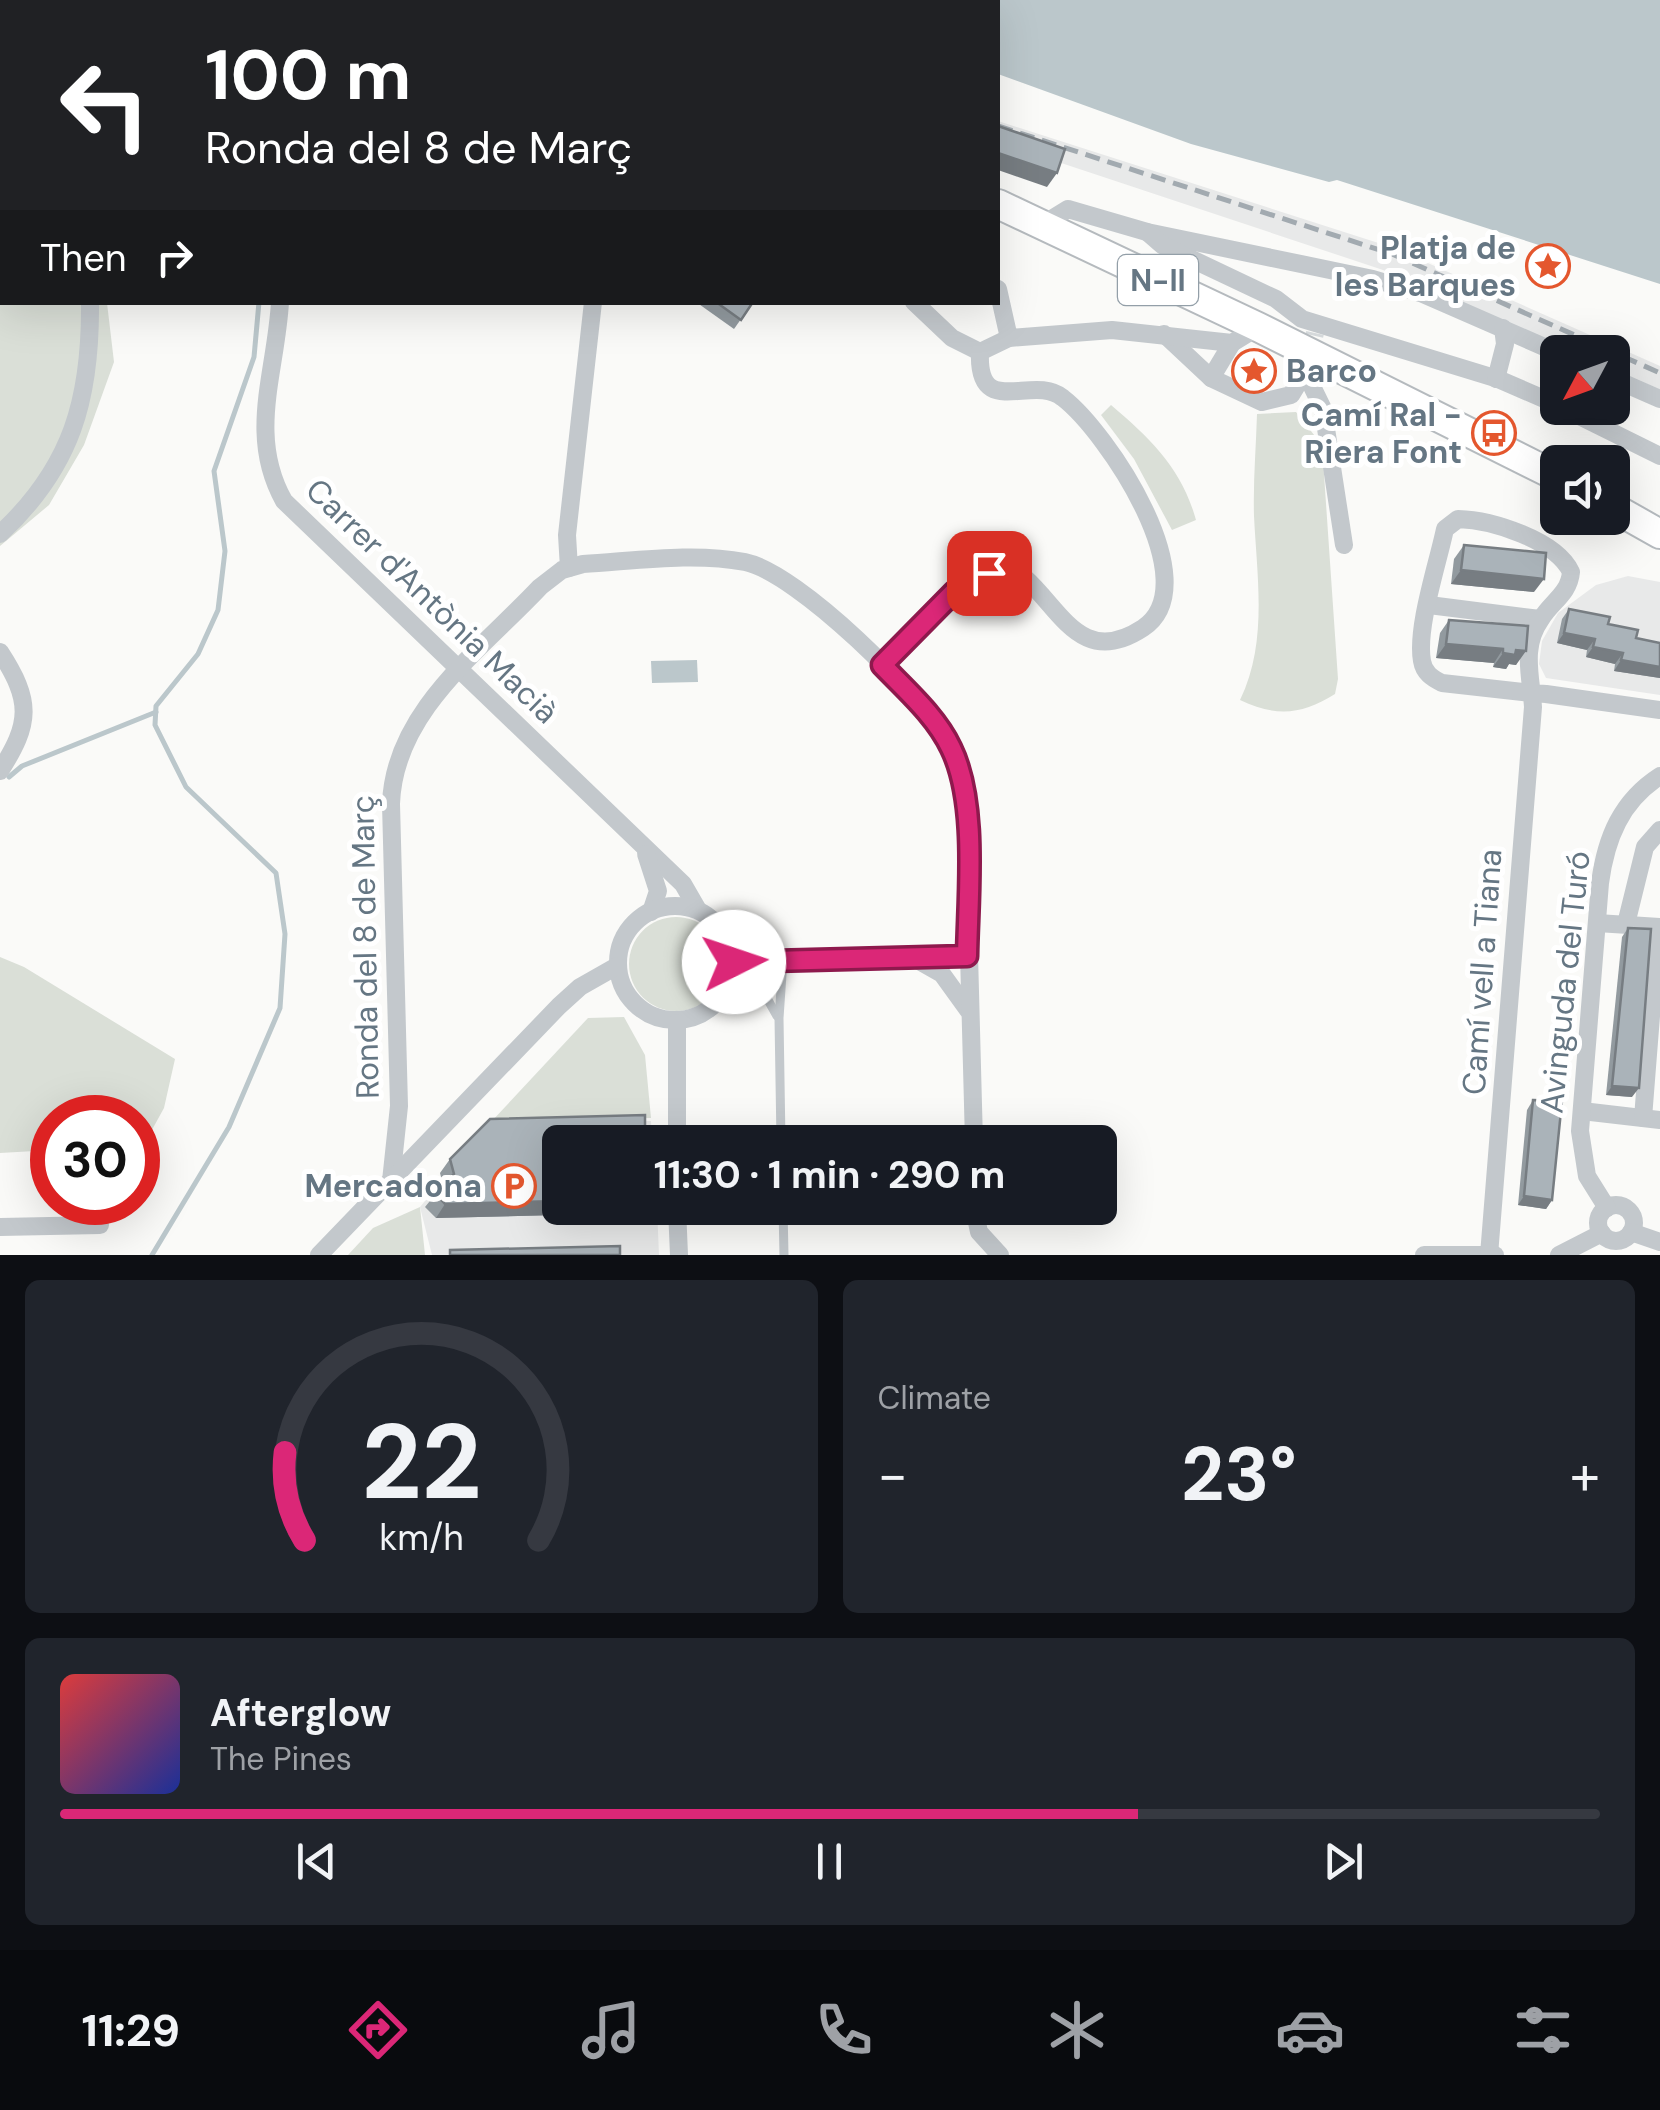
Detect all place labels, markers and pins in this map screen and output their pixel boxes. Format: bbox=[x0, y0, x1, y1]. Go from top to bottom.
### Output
place label: Platja de les Barques bbox=[1335, 227, 1516, 306]
place icon: Platja de les Barques bbox=[1525, 243, 1571, 289]
place icon: Barco bbox=[1231, 348, 1277, 394]
place label: Barco bbox=[1286, 350, 1377, 392]
place label: Camí Ral - Riera Font bbox=[1301, 394, 1462, 473]
bus stop icon: Camí Ral - Riera Font bbox=[1471, 410, 1517, 456]
pin bbox=[947, 531, 1032, 616]
parking icon: Mercadona bbox=[491, 1163, 537, 1209]
place label: Mercadona bbox=[304, 1165, 482, 1207]

